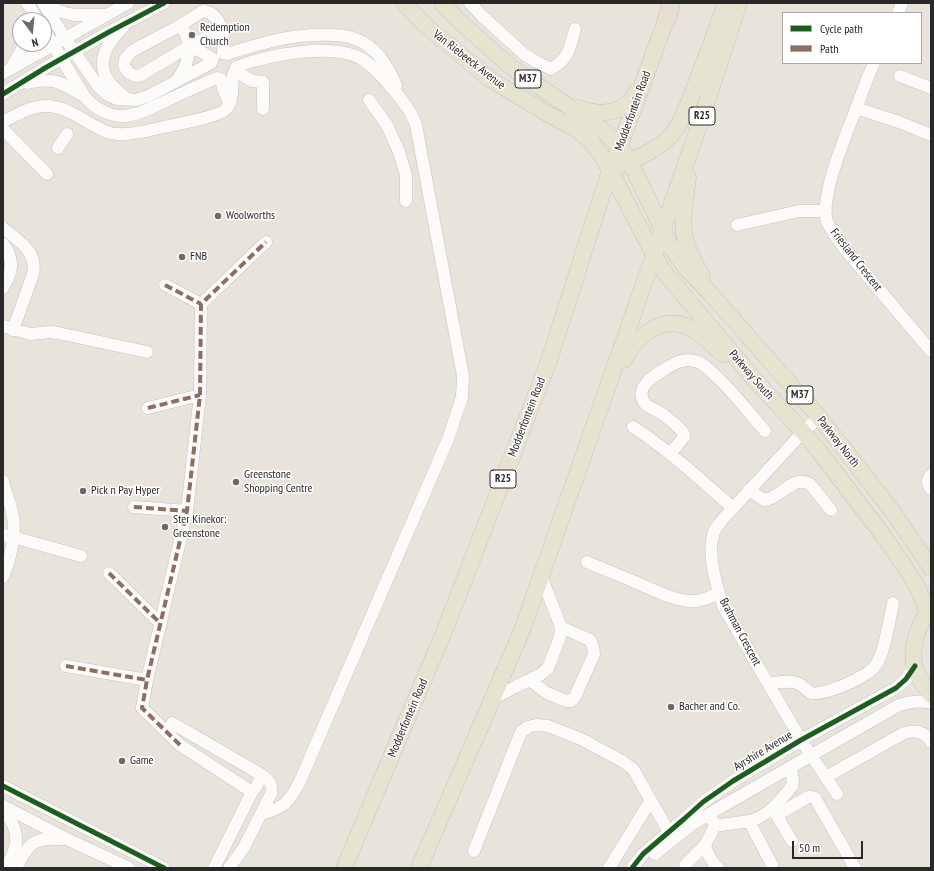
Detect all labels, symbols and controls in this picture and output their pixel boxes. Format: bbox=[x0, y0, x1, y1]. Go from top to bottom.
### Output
north arrow bbox=[12, 12, 52, 52]
legend bbox=[782, 12, 922, 64]
place label: Redemption Church bbox=[200, 21, 250, 49]
text: Cycle path bbox=[820, 21, 863, 36]
street label: Van Riebeeck Avenue bbox=[430, 27, 508, 93]
marker: Redemption Church bbox=[187, 30, 197, 40]
text: N bbox=[30, 35, 40, 50]
text: Path bbox=[820, 41, 838, 56]
street label: Modderfontein Road bbox=[612, 69, 654, 153]
road number: M37 bbox=[515, 70, 541, 88]
road number: R25 bbox=[689, 107, 715, 125]
place label: Woolworths bbox=[226, 209, 275, 223]
marker: Woolworths bbox=[213, 211, 223, 221]
street label: Friesland Crescent bbox=[827, 226, 885, 294]
place label: FNB bbox=[190, 250, 207, 264]
marker: FNB bbox=[177, 252, 187, 262]
street label: Parkway South bbox=[726, 347, 776, 403]
street label: Modderfontein Road bbox=[505, 375, 549, 459]
road number: M37 bbox=[787, 386, 813, 404]
street label: Parkway North bbox=[814, 414, 862, 470]
place label: Greenstone Shopping Centre bbox=[244, 468, 313, 496]
road number: R25 bbox=[490, 470, 516, 488]
marker: Greenstone Shopping Centre bbox=[231, 477, 241, 487]
place label: Pick n Pay Hyper bbox=[91, 484, 160, 498]
marker: Pick n Pay Hyper bbox=[78, 486, 88, 496]
place label: Ster Kinekor: Greenstone bbox=[173, 513, 226, 541]
marker: Ster Kinekor: Greenstone bbox=[160, 522, 170, 532]
street label: Brahman Crescent bbox=[716, 596, 764, 668]
street label: Modderfontein Road bbox=[385, 677, 431, 759]
place label: Bacher and Co. bbox=[679, 700, 740, 714]
marker: Bacher and Co. bbox=[666, 702, 676, 712]
street label: Ayrshire Avenue bbox=[731, 728, 795, 774]
place label: Game bbox=[130, 754, 153, 768]
marker: Game bbox=[117, 756, 127, 766]
scale bar bbox=[794, 833, 865, 859]
text: 50 m bbox=[799, 840, 820, 855]

